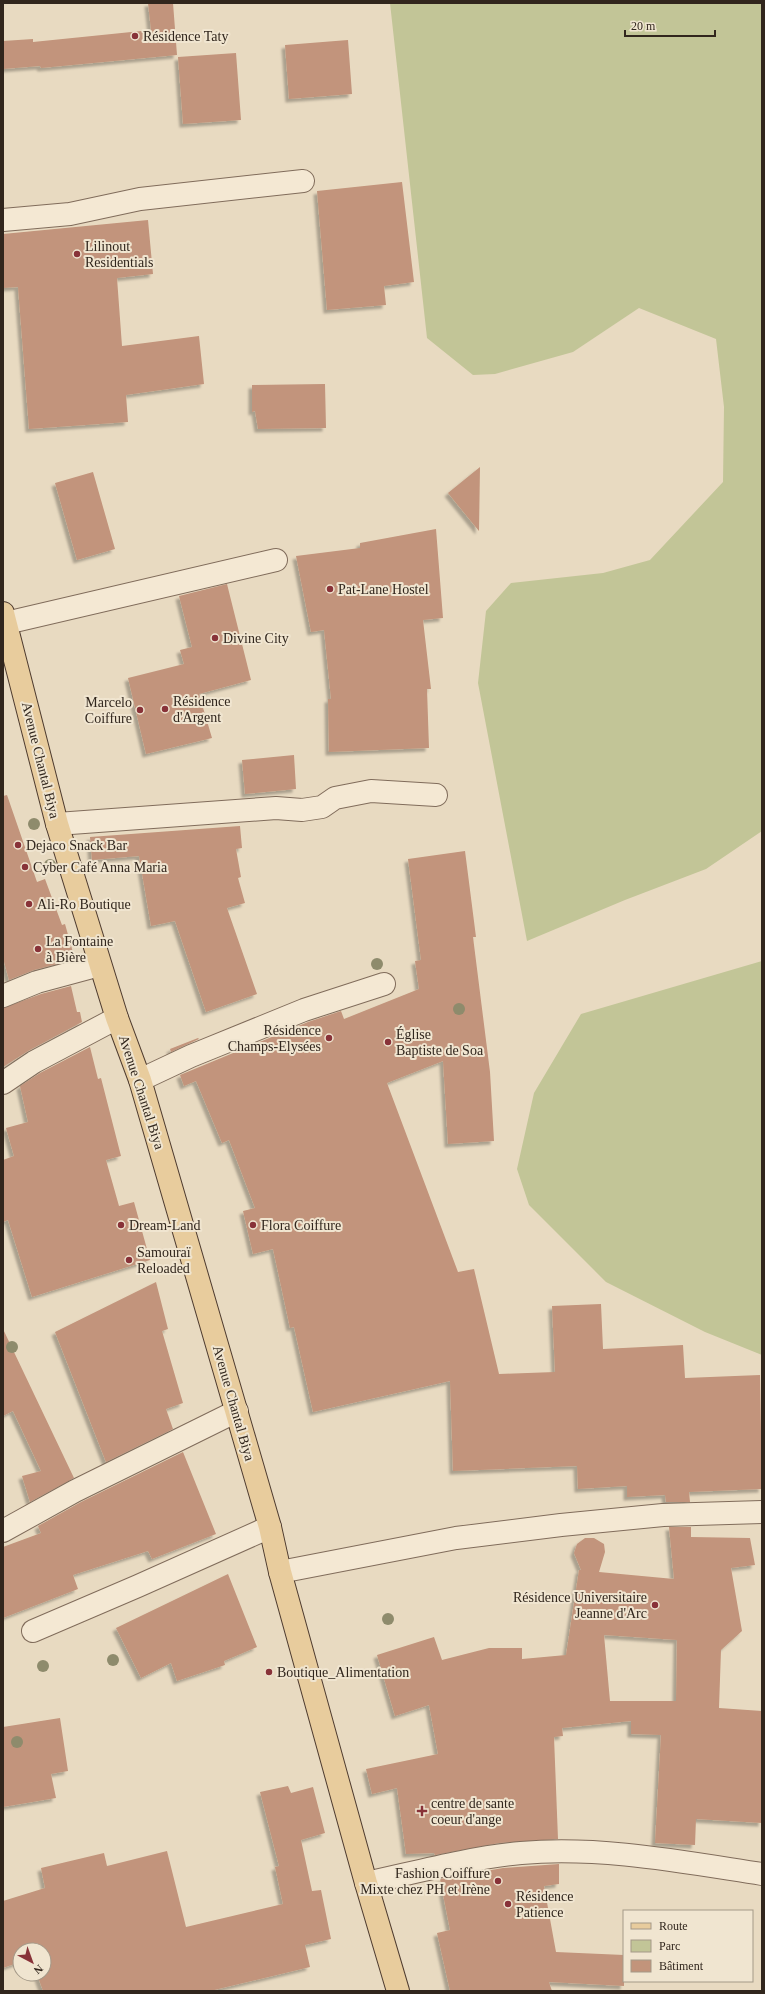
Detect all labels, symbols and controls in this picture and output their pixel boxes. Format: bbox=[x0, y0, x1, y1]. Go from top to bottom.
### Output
scale bar bbox=[625, 12, 715, 38]
text: 20 m bbox=[631, 19, 656, 33]
place label: Résidence Taty bbox=[143, 29, 228, 44]
marker: Résidence Taty bbox=[130, 31, 140, 41]
place label: Lilinout Residentials bbox=[85, 239, 153, 270]
marker: Lilinout Residentials bbox=[72, 249, 82, 259]
place label: Pat-Lane Hostel bbox=[338, 582, 429, 597]
marker: Pat-Lane Hostel bbox=[325, 584, 335, 594]
place label: Divine City bbox=[223, 631, 289, 646]
marker: Divine City bbox=[210, 633, 220, 643]
place label: Résidence d'Argent bbox=[173, 694, 231, 725]
place label: Marcelo Coiffure bbox=[85, 695, 132, 726]
street label: Avenue Chantal Biya bbox=[19, 700, 62, 821]
marker: Résidence d'Argent bbox=[160, 704, 170, 714]
marker: Marcelo Coiffure bbox=[135, 705, 145, 715]
place label: Dejaco Snack Bar bbox=[26, 838, 127, 853]
marker: Dejaco Snack Bar bbox=[13, 840, 23, 850]
place label: Cyber Café Anna Maria bbox=[33, 860, 168, 875]
marker: Cyber Café Anna Maria bbox=[20, 862, 30, 872]
place label: Ali-Ro Boutique bbox=[37, 897, 131, 912]
marker: Ali-Ro Boutique bbox=[24, 899, 34, 909]
place label: La Fontaine à Bière bbox=[46, 934, 113, 965]
marker: La Fontaine à Bière bbox=[33, 944, 43, 954]
place label: Résidence Champs-Elysées bbox=[228, 1023, 321, 1054]
place label: Église Baptiste de Soa bbox=[396, 1026, 484, 1058]
street label: Avenue Chantal Biya bbox=[116, 1033, 167, 1152]
marker: Résidence Champs-Elysées bbox=[324, 1033, 334, 1043]
marker: Église Baptiste de Soa bbox=[383, 1037, 393, 1047]
place label: Dream-Land bbox=[129, 1218, 201, 1233]
place label: Flora Coiffure bbox=[261, 1218, 341, 1233]
marker: Dream-Land bbox=[116, 1220, 126, 1230]
marker: Flora Coiffure bbox=[248, 1220, 258, 1230]
place label: Samouraï Reloaded bbox=[137, 1245, 191, 1276]
marker: Samouraï Reloaded bbox=[124, 1255, 134, 1265]
street label: Avenue Chantal Biya bbox=[210, 1344, 257, 1463]
place label: Résidence Universitaire Jeanne d'Arc bbox=[513, 1590, 647, 1621]
marker: Résidence Universitaire Jeanne d'Arc bbox=[650, 1600, 660, 1610]
place label: Boutique_Alimentation bbox=[277, 1665, 409, 1680]
marker: Boutique_Alimentation bbox=[264, 1667, 274, 1677]
place label: centre de sante coeur d'ange bbox=[431, 1796, 514, 1827]
marker: centre de sante coeur d'ange bbox=[416, 1805, 428, 1817]
place label: Fashion Coiffure Mixte chez PH et Irène bbox=[360, 1866, 490, 1897]
marker: Fashion Coiffure Mixte chez PH et Irène bbox=[493, 1876, 503, 1886]
place label: Résidence Patience bbox=[516, 1889, 574, 1920]
marker: Résidence Patience bbox=[503, 1899, 513, 1909]
legend bbox=[623, 1910, 753, 1982]
text: Route bbox=[659, 1919, 688, 1933]
text: Parc bbox=[659, 1939, 680, 1953]
north arrow bbox=[12, 1942, 52, 1982]
text: Bâtiment bbox=[659, 1959, 704, 1973]
text: N bbox=[32, 1962, 45, 1977]

